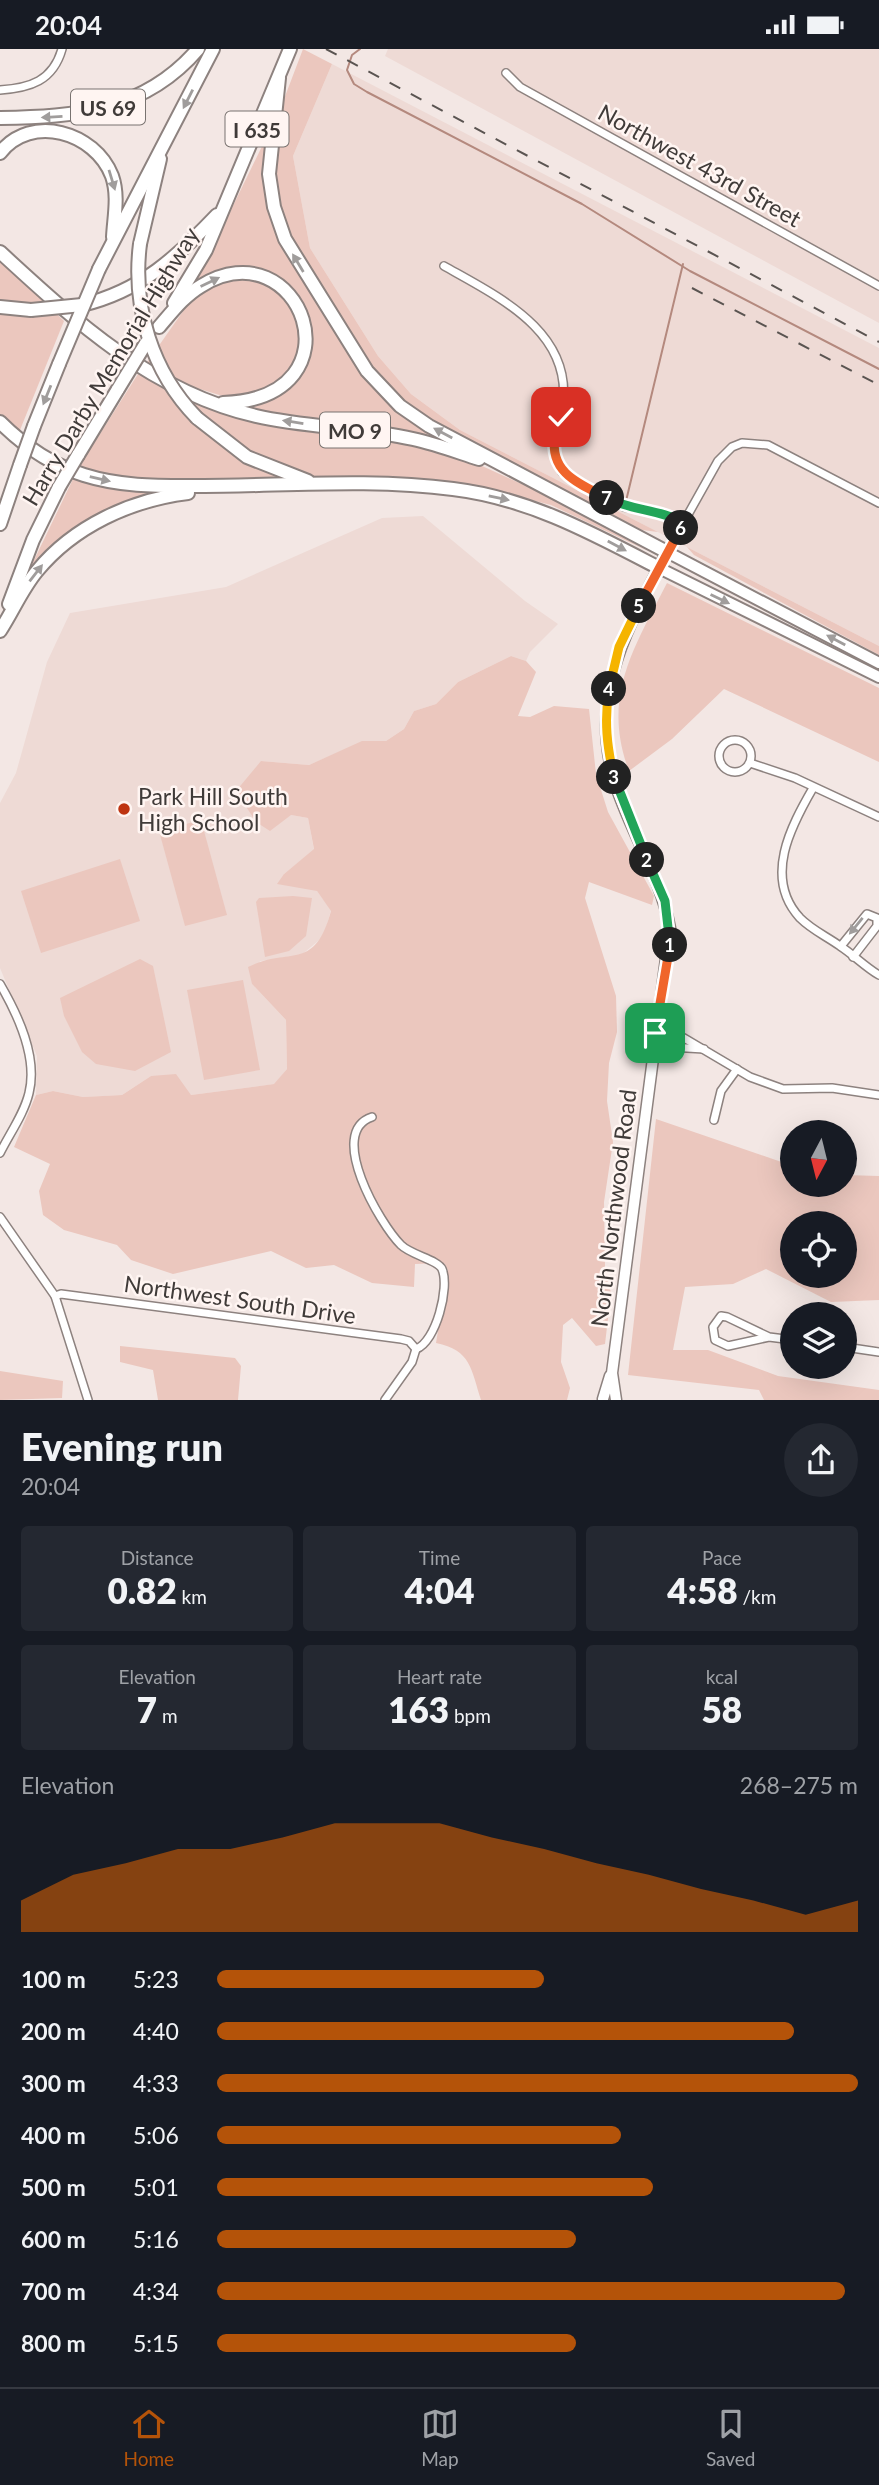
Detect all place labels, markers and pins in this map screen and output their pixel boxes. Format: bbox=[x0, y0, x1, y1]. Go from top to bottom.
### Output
pin bbox=[531, 387, 591, 447]
pin: 7 bbox=[590, 481, 624, 515]
pin: 6 bbox=[664, 511, 698, 545]
pin: 5 bbox=[622, 589, 656, 623]
pin: 4 bbox=[592, 671, 626, 707]
pin: 3 bbox=[596, 759, 632, 795]
place label: Park Hill South High School bbox=[138, 782, 288, 836]
marker: Park Hill South High School bbox=[116, 801, 132, 817]
pin: 2 bbox=[630, 843, 664, 877]
pin: 1 bbox=[652, 927, 688, 963]
pin bbox=[625, 1003, 685, 1063]

